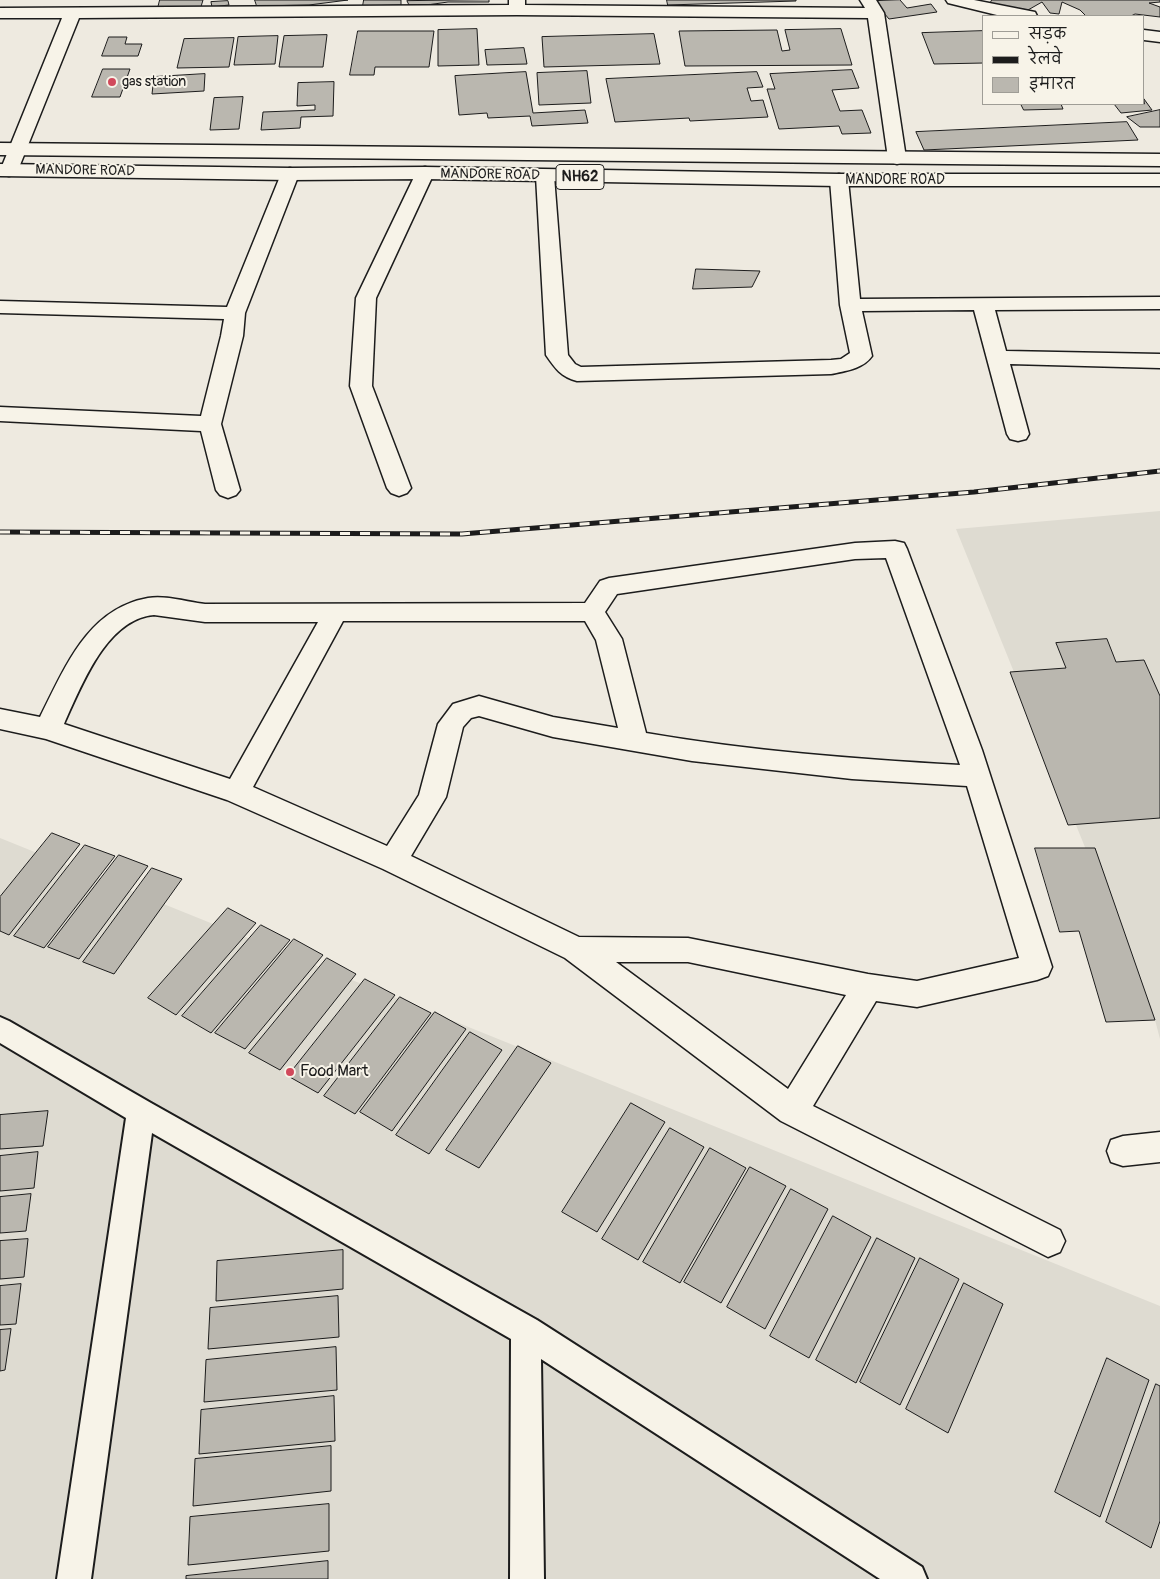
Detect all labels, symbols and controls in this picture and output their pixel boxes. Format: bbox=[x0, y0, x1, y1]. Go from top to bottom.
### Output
legend bbox=[982, 15, 1145, 105]
text: सड़क bbox=[1029, 25, 1066, 44]
text: रेलवे bbox=[1029, 50, 1062, 69]
place label: gas station bbox=[122, 74, 186, 90]
text: इमारत bbox=[1029, 75, 1075, 94]
marker: gas station bbox=[106, 76, 118, 88]
street label: MANDORE ROAD bbox=[35, 162, 135, 180]
road number: NH62 bbox=[556, 164, 604, 190]
street label: MANDORE ROAD bbox=[440, 166, 540, 184]
street label: MANDORE ROAD bbox=[845, 172, 945, 188]
place label: Food Mart bbox=[300, 1062, 368, 1082]
marker: Food Mart bbox=[284, 1066, 296, 1078]

